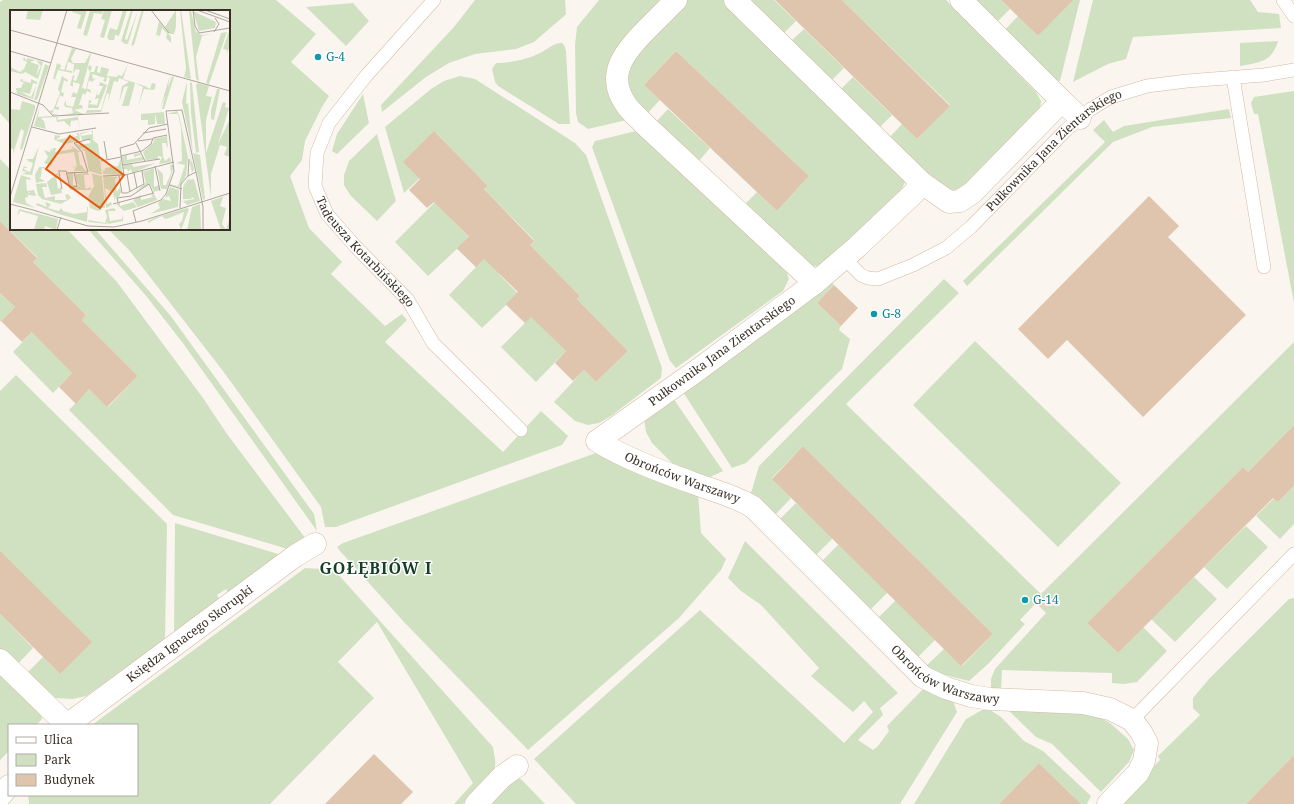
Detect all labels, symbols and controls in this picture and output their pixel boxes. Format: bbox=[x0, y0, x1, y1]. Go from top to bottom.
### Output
inset map bbox=[10, 10, 230, 230]
place label: G-4 bbox=[326, 48, 345, 65]
marker: G-4 bbox=[313, 52, 323, 62]
street label: Pułkownika Jana Zientarskiego bbox=[982, 85, 1124, 215]
street label: Tadeusza Kotarbińskiego bbox=[312, 194, 419, 310]
street label: Pułkownika Jana Zientarskiego bbox=[645, 291, 799, 410]
place label: G-8 bbox=[882, 305, 901, 322]
marker: G-8 bbox=[869, 309, 879, 319]
street label: Obrońców Warszawy bbox=[622, 448, 743, 507]
district label: GOŁĘBIÓW I bbox=[320, 557, 432, 579]
street label: Księdza Ignacego Skorupki bbox=[123, 581, 256, 686]
place label: G-14 bbox=[1033, 591, 1059, 608]
marker: G-14 bbox=[1020, 595, 1030, 605]
street label: Obrońców Warszawy bbox=[887, 641, 1000, 707]
legend bbox=[8, 724, 138, 796]
text: Ulica bbox=[44, 731, 73, 748]
text: Park bbox=[44, 751, 72, 768]
text: Budynek bbox=[44, 771, 96, 788]

